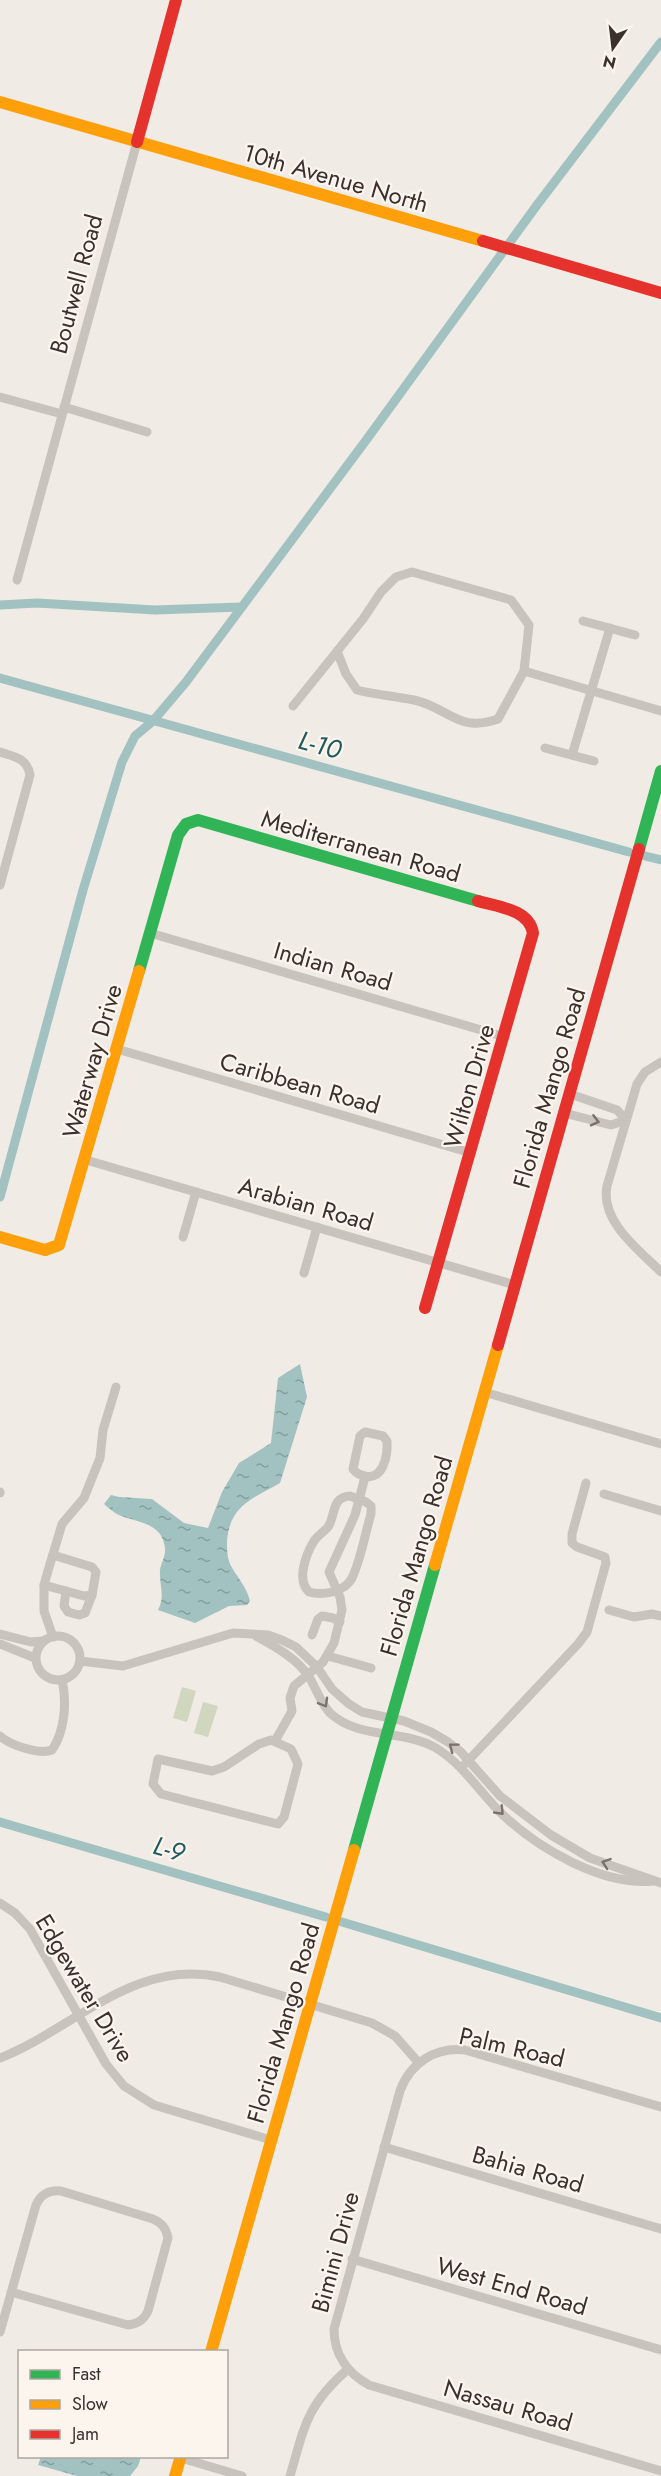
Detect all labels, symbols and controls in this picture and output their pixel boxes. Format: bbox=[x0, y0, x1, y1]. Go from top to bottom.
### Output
north arrow bbox=[583, 18, 643, 78]
text: N bbox=[601, 49, 618, 75]
street label: 10th Avenue North bbox=[239, 135, 433, 221]
street label: Boutwell Road bbox=[41, 210, 111, 358]
water label: L-10 bbox=[294, 721, 347, 769]
street label: Mediterranean Road bbox=[257, 801, 465, 891]
street label: Indian Road bbox=[270, 932, 396, 1000]
street label: Waterway Drive bbox=[53, 980, 131, 1142]
street label: Florida Mango Road bbox=[504, 984, 594, 1192]
street label: Wilton Drive bbox=[435, 1020, 503, 1152]
street label: Caribbean Road bbox=[216, 1043, 384, 1123]
one-way arrow bbox=[589, 1114, 600, 1126]
street label: Arabian Road bbox=[235, 1168, 377, 1240]
street label: Florida Mango Road bbox=[371, 1452, 461, 1660]
one-way arrow bbox=[317, 1697, 329, 1707]
one-way arrow bbox=[449, 1743, 460, 1754]
one-way arrow bbox=[492, 1804, 503, 1815]
water label: L-9 bbox=[149, 1826, 190, 1872]
one-way arrow bbox=[601, 1858, 612, 1870]
street label: Edgewater Drive bbox=[27, 1907, 143, 2069]
street label: Florida Mango Road bbox=[238, 1919, 328, 2127]
street label: Palm Road bbox=[456, 2018, 568, 2076]
street label: Bahia Road bbox=[468, 2136, 588, 2202]
street label: Bimini Drive bbox=[302, 2188, 368, 2316]
street label: West End Road bbox=[433, 2248, 591, 2324]
legend bbox=[18, 2350, 228, 2458]
text: Fast bbox=[72, 2361, 101, 2387]
street label: Nassau Road bbox=[439, 2370, 577, 2440]
text: Slow bbox=[72, 2391, 109, 2417]
text: Jam bbox=[70, 2421, 99, 2447]

